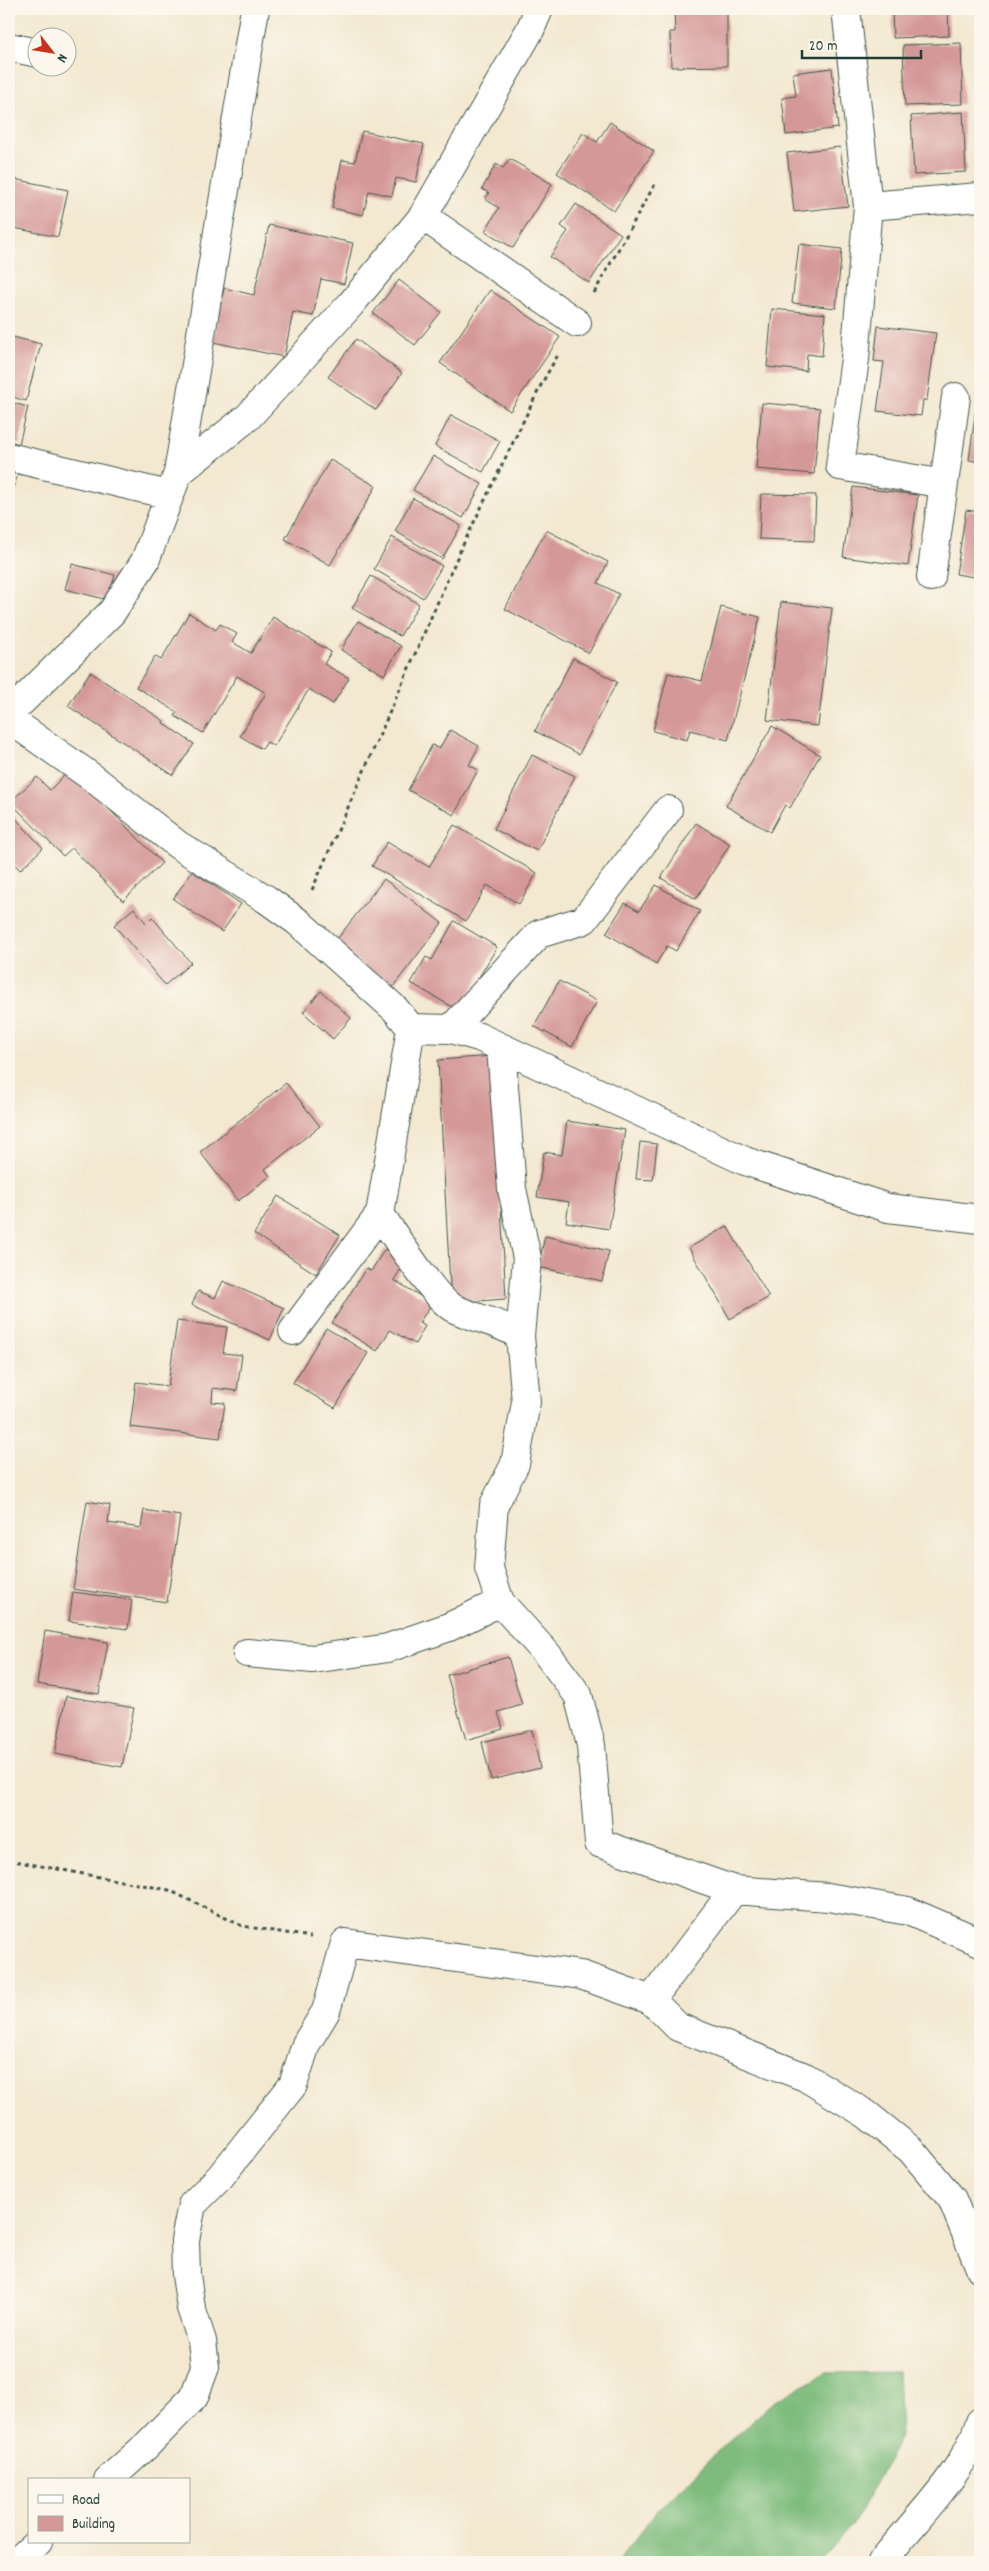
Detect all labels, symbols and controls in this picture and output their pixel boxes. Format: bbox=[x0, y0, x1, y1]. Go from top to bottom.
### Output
north arrow bbox=[28, 28, 78, 78]
scale bar bbox=[802, 28, 920, 60]
text: 20 m bbox=[809, 36, 837, 58]
text: N bbox=[51, 50, 72, 66]
legend bbox=[28, 2478, 190, 2544]
text: Road bbox=[72, 2490, 100, 2512]
text: Building bbox=[72, 2514, 115, 2536]

